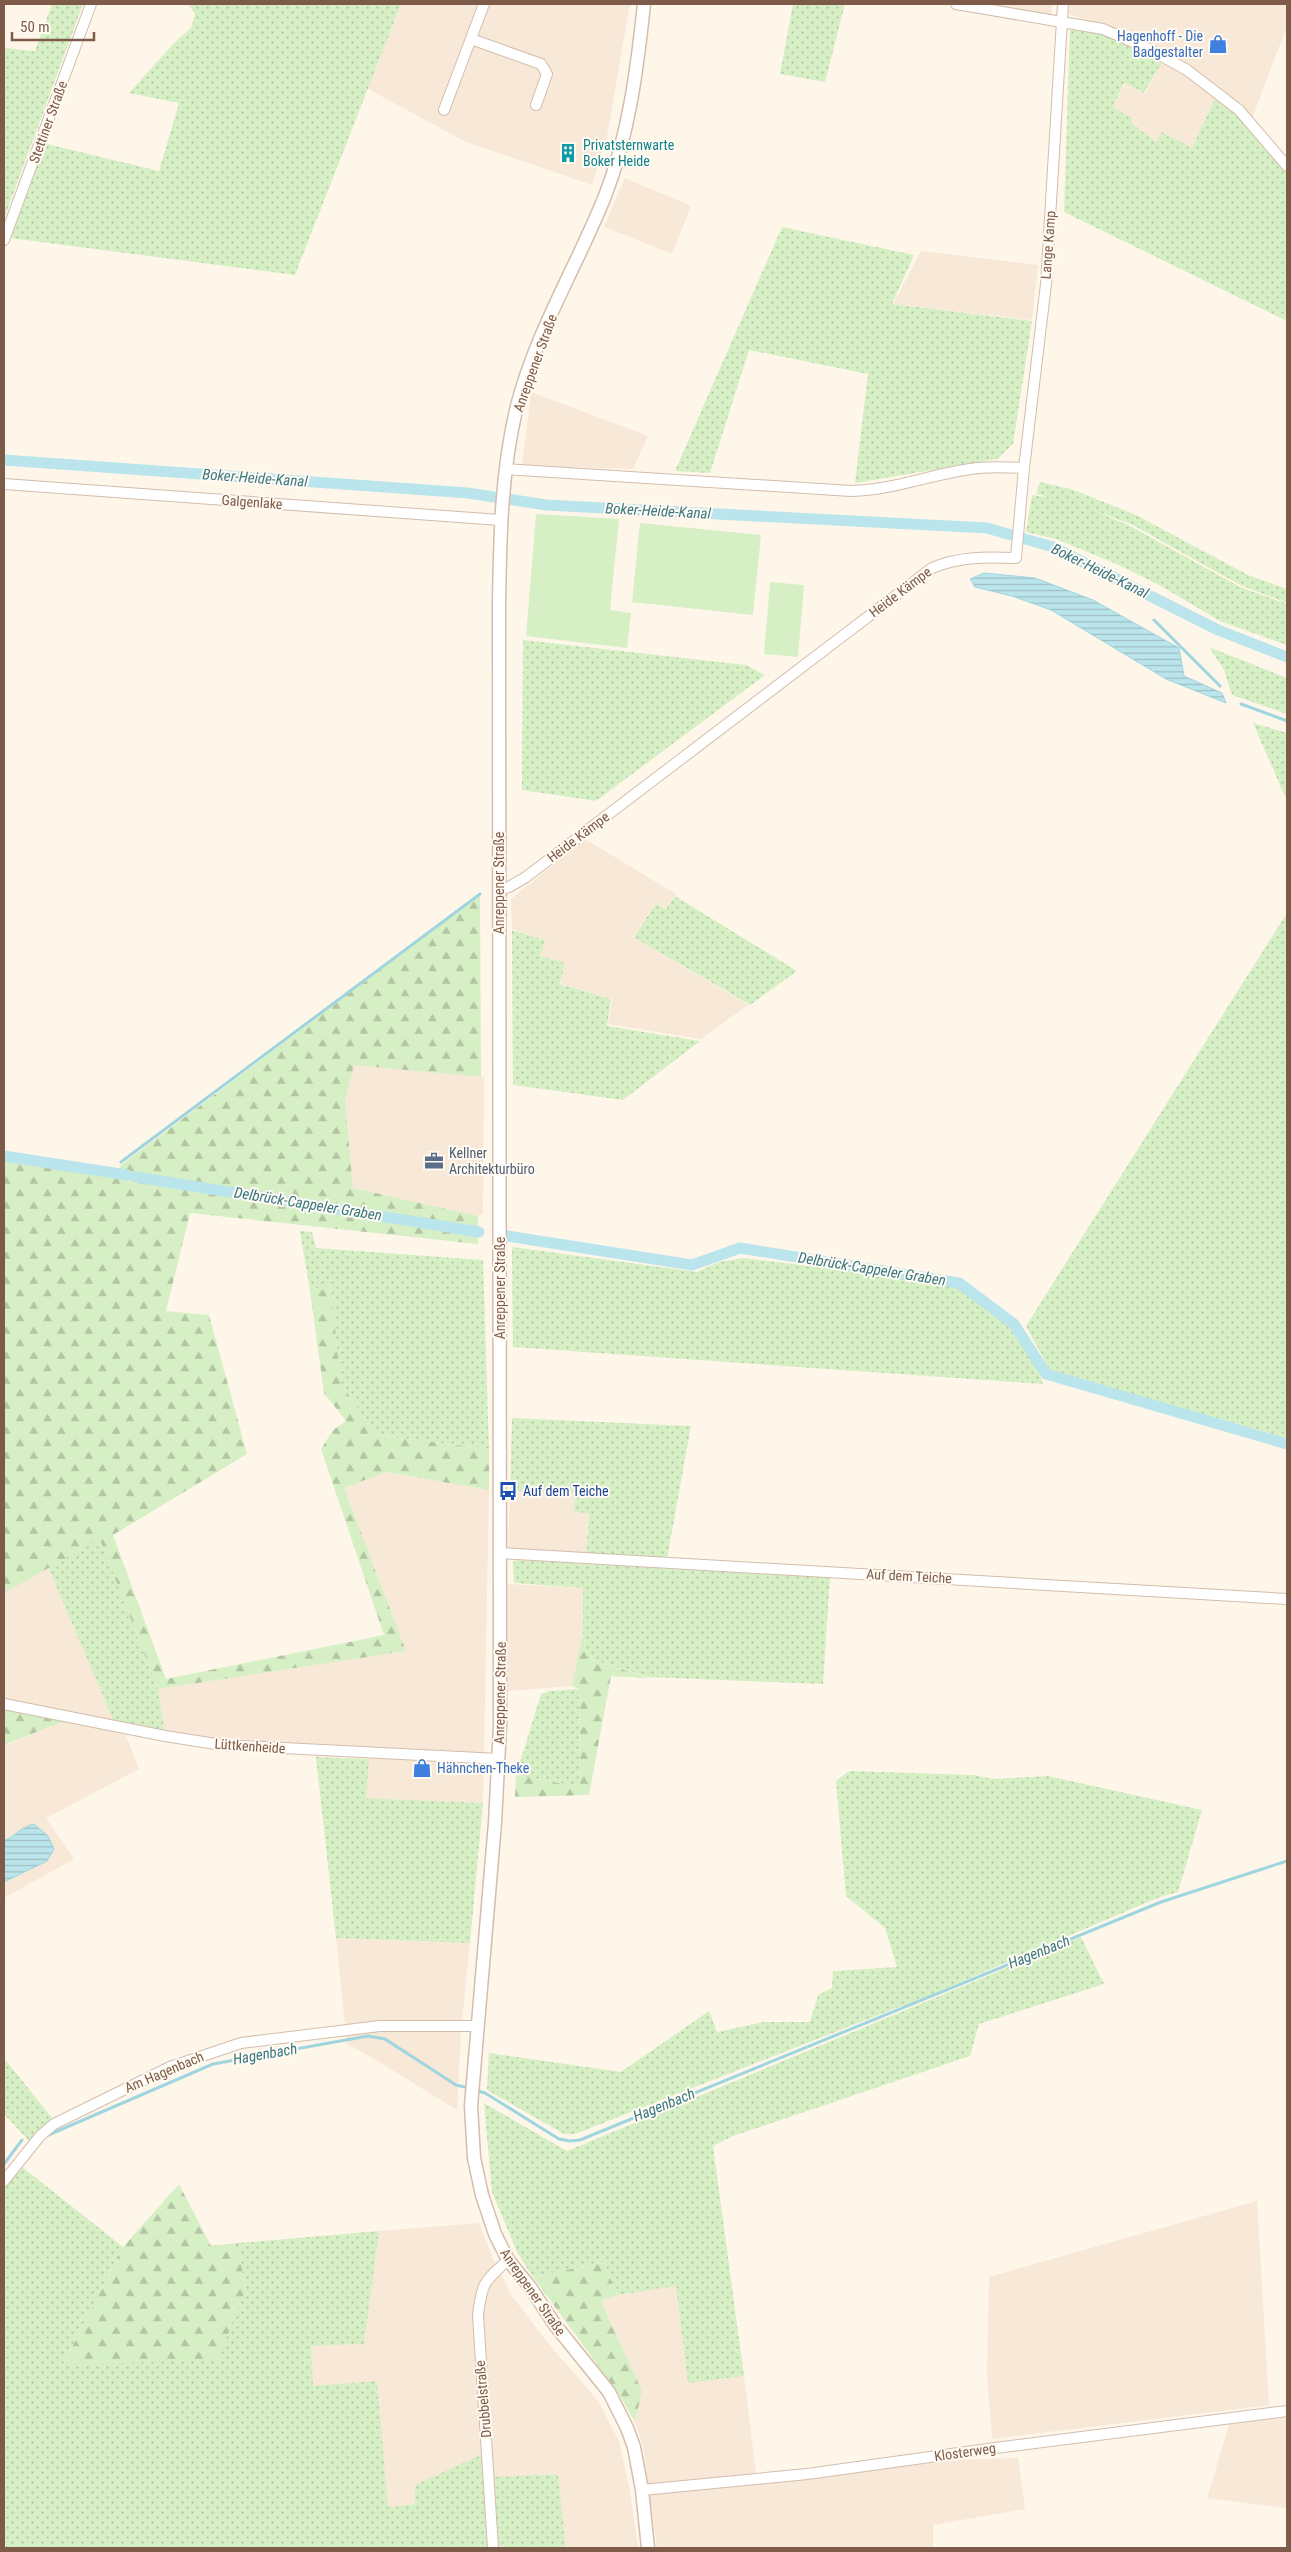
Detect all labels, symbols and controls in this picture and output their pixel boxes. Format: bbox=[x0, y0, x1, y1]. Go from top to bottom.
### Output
scale bar bbox=[12, 10, 95, 42]
text: 50 m bbox=[20, 18, 50, 36]
place label: Hagenhoff - Die Badgestalter bbox=[1117, 28, 1203, 60]
shop icon: Hagenhoff - Die Badgestalter bbox=[1207, 33, 1229, 55]
street label: Stettiner Straße bbox=[26, 78, 70, 165]
place label: Privatsternwarte Boker Heide bbox=[583, 137, 675, 169]
building icon: Privatsternwarte Boker Heide bbox=[557, 142, 579, 164]
street label: Lange Kamp bbox=[1038, 210, 1058, 280]
street label: Anreppener Straße bbox=[510, 312, 560, 414]
water label: Boker-Heide-Kanal bbox=[202, 465, 309, 491]
street label: Galgenlake bbox=[221, 492, 283, 512]
water label: Boker-Heide-Kanal bbox=[605, 499, 712, 523]
water label: Boker-Heide-Kanal bbox=[1049, 540, 1152, 603]
street label: Heide Kämpe bbox=[866, 563, 935, 621]
street label: Heide Kämpe bbox=[544, 808, 613, 866]
street label: Anreppener Straße bbox=[491, 831, 507, 934]
place label: Kellner Architekturbüro bbox=[449, 1145, 535, 1177]
office icon: Kellner Architekturbüro bbox=[423, 1150, 445, 1172]
water label: Delbrück-Cappeler Graben bbox=[233, 1183, 383, 1225]
street label: Anreppener Straße bbox=[492, 1236, 508, 1339]
water label: Delbrück-Cappeler Graben bbox=[797, 1248, 947, 1290]
bus stop icon: Auf dem Teiche bbox=[497, 1480, 519, 1502]
place label: Auf dem Teiche bbox=[523, 1483, 609, 1499]
street label: Auf dem Teiche bbox=[866, 1566, 953, 1586]
street label: Anreppener Straße bbox=[491, 1641, 509, 1744]
street label: Lüttkenheide bbox=[214, 1736, 286, 1756]
shop icon: Hähnchen-Theke bbox=[411, 1757, 433, 1779]
place label: Hähnchen-Theke bbox=[437, 1760, 530, 1776]
water label: Hagenbach bbox=[1006, 1931, 1072, 1973]
water label: Hagenbach bbox=[231, 2039, 299, 2069]
street label: Am Hagenbach bbox=[122, 2048, 206, 2096]
water label: Hagenbach bbox=[631, 2084, 697, 2126]
street label: Anreppener Straße bbox=[497, 2245, 569, 2339]
street label: Drubbelstraße bbox=[472, 2359, 494, 2438]
street label: Klosterweg bbox=[933, 2440, 997, 2464]

